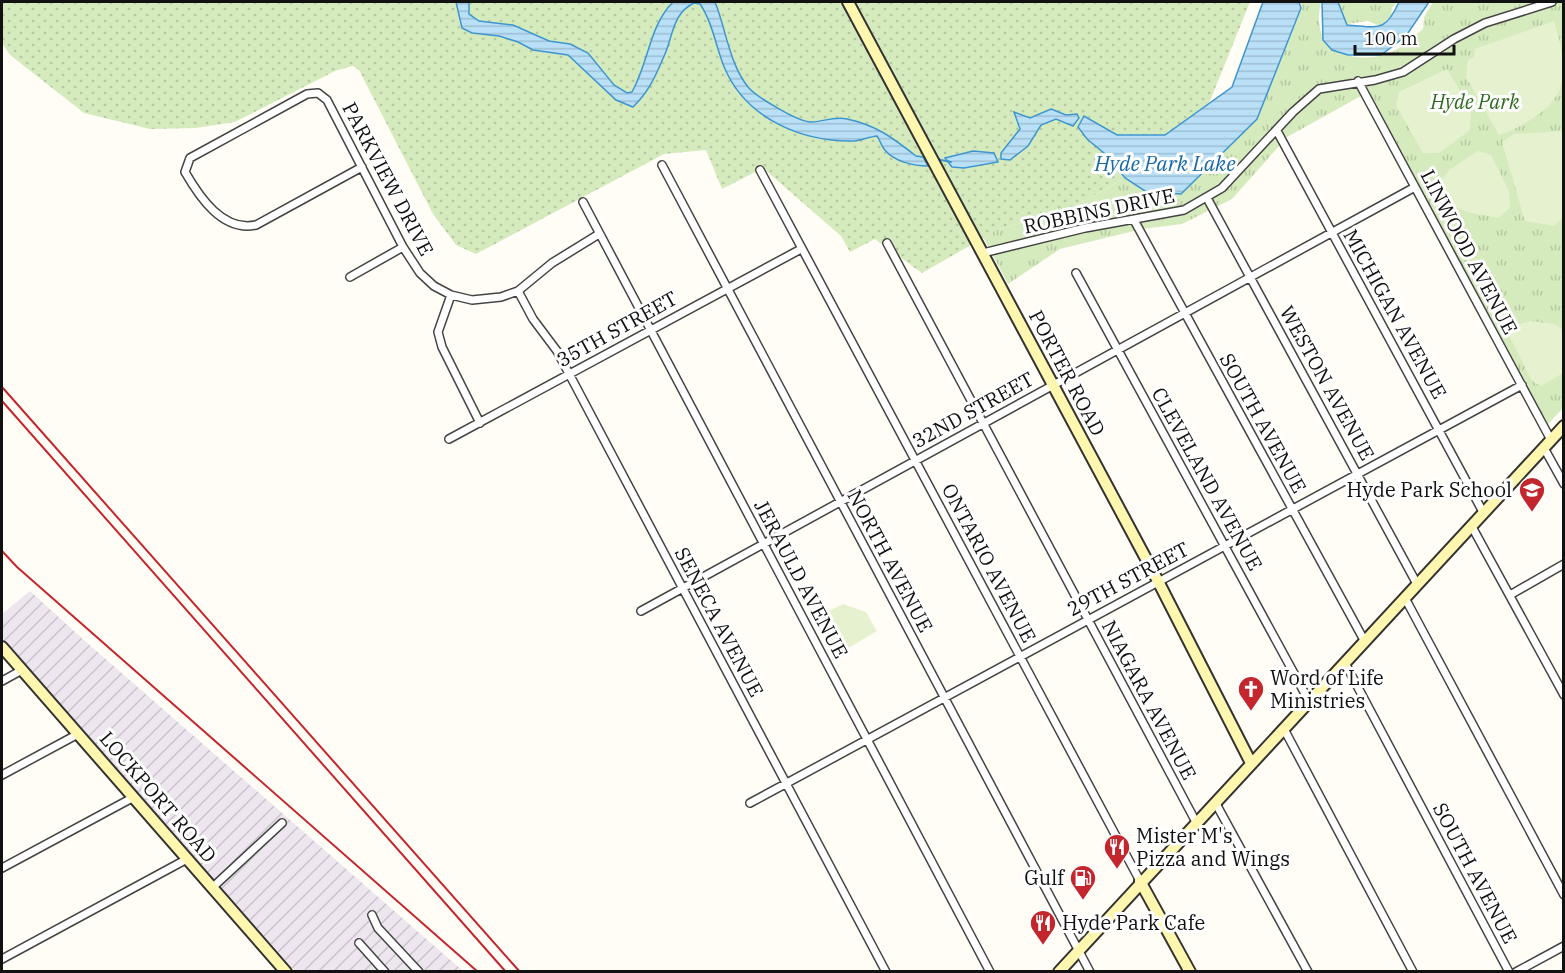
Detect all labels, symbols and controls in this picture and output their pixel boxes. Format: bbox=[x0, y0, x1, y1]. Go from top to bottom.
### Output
scale bar bbox=[1355, 18, 1454, 56]
text: 100 m bbox=[1364, 27, 1418, 50]
park label: Hyde Park bbox=[1429, 88, 1520, 115]
street label: PARKVIEW DRIVE bbox=[337, 97, 440, 260]
water label: Hyde Park Lake bbox=[1093, 149, 1236, 177]
street label: LINWOOD AVENUE bbox=[1415, 165, 1524, 339]
street label: ROBBINS DRIVE bbox=[1021, 181, 1177, 240]
street label: MICHIGAN AVENUE bbox=[1338, 224, 1453, 403]
street label: 35TH STREET bbox=[552, 284, 682, 373]
street label: WESTON AVENUE bbox=[1274, 301, 1381, 465]
street label: PORTER ROAD bbox=[1023, 305, 1112, 440]
street label: SOUTH AVENUE bbox=[1214, 348, 1313, 498]
street label: 32ND STREET bbox=[907, 365, 1038, 454]
street label: CLEVELAND AVENUE bbox=[1146, 382, 1269, 575]
school or university icon: Hyde Park School bbox=[1517, 475, 1547, 513]
place label: Hyde Park School bbox=[1347, 476, 1512, 503]
street label: ONTARIO AVENUE bbox=[936, 478, 1043, 647]
street label: NORTH AVENUE bbox=[841, 485, 939, 637]
street label: JERAULD AVENUE bbox=[748, 495, 855, 663]
street label: 29TH STREET bbox=[1062, 535, 1193, 622]
street label: SENECA AVENUE bbox=[669, 542, 770, 701]
street label: NIAGARA AVENUE bbox=[1096, 615, 1203, 784]
place label: Word of Life Ministries bbox=[1270, 664, 1384, 714]
church icon: Word of Life Ministries bbox=[1236, 674, 1266, 712]
street label: LOCKPORT ROAD bbox=[94, 725, 223, 868]
street label: SOUTH AVENUE bbox=[1427, 798, 1524, 948]
place label: Mister M's Pizza and Wings bbox=[1136, 822, 1290, 872]
restaurant icon: Mister M's Pizza and Wings bbox=[1102, 832, 1132, 870]
fuel station icon: Gulf bbox=[1068, 863, 1098, 901]
place label: Gulf bbox=[1024, 864, 1065, 891]
restaurant icon: Hyde Park Cafe bbox=[1028, 908, 1058, 946]
place label: Hyde Park Cafe bbox=[1062, 909, 1205, 936]

